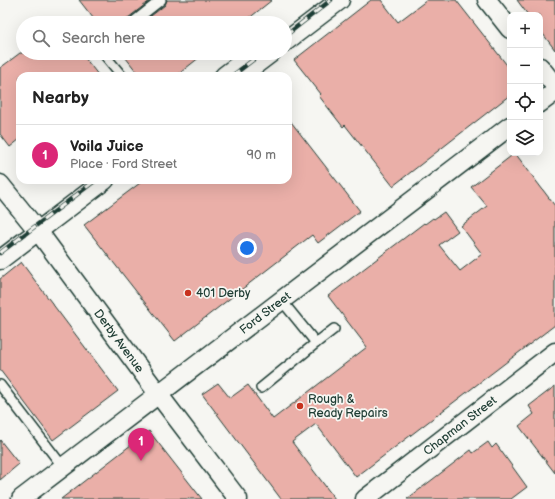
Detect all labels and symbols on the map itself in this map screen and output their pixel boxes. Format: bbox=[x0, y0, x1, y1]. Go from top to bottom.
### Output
your location bbox=[237, 238, 257, 258]
place label: 401 Derby bbox=[196, 286, 251, 301]
marker: 401 Derby bbox=[183, 288, 193, 298]
street label: Ford Street bbox=[236, 288, 294, 337]
street label: Derby Avenue bbox=[91, 306, 147, 375]
place label: Rough & Ready Repairs bbox=[308, 392, 388, 421]
street label: Chapman Street bbox=[420, 392, 500, 459]
marker: Rough & Ready Repairs bbox=[295, 401, 305, 411]
pin: 1 bbox=[128, 428, 154, 461]

